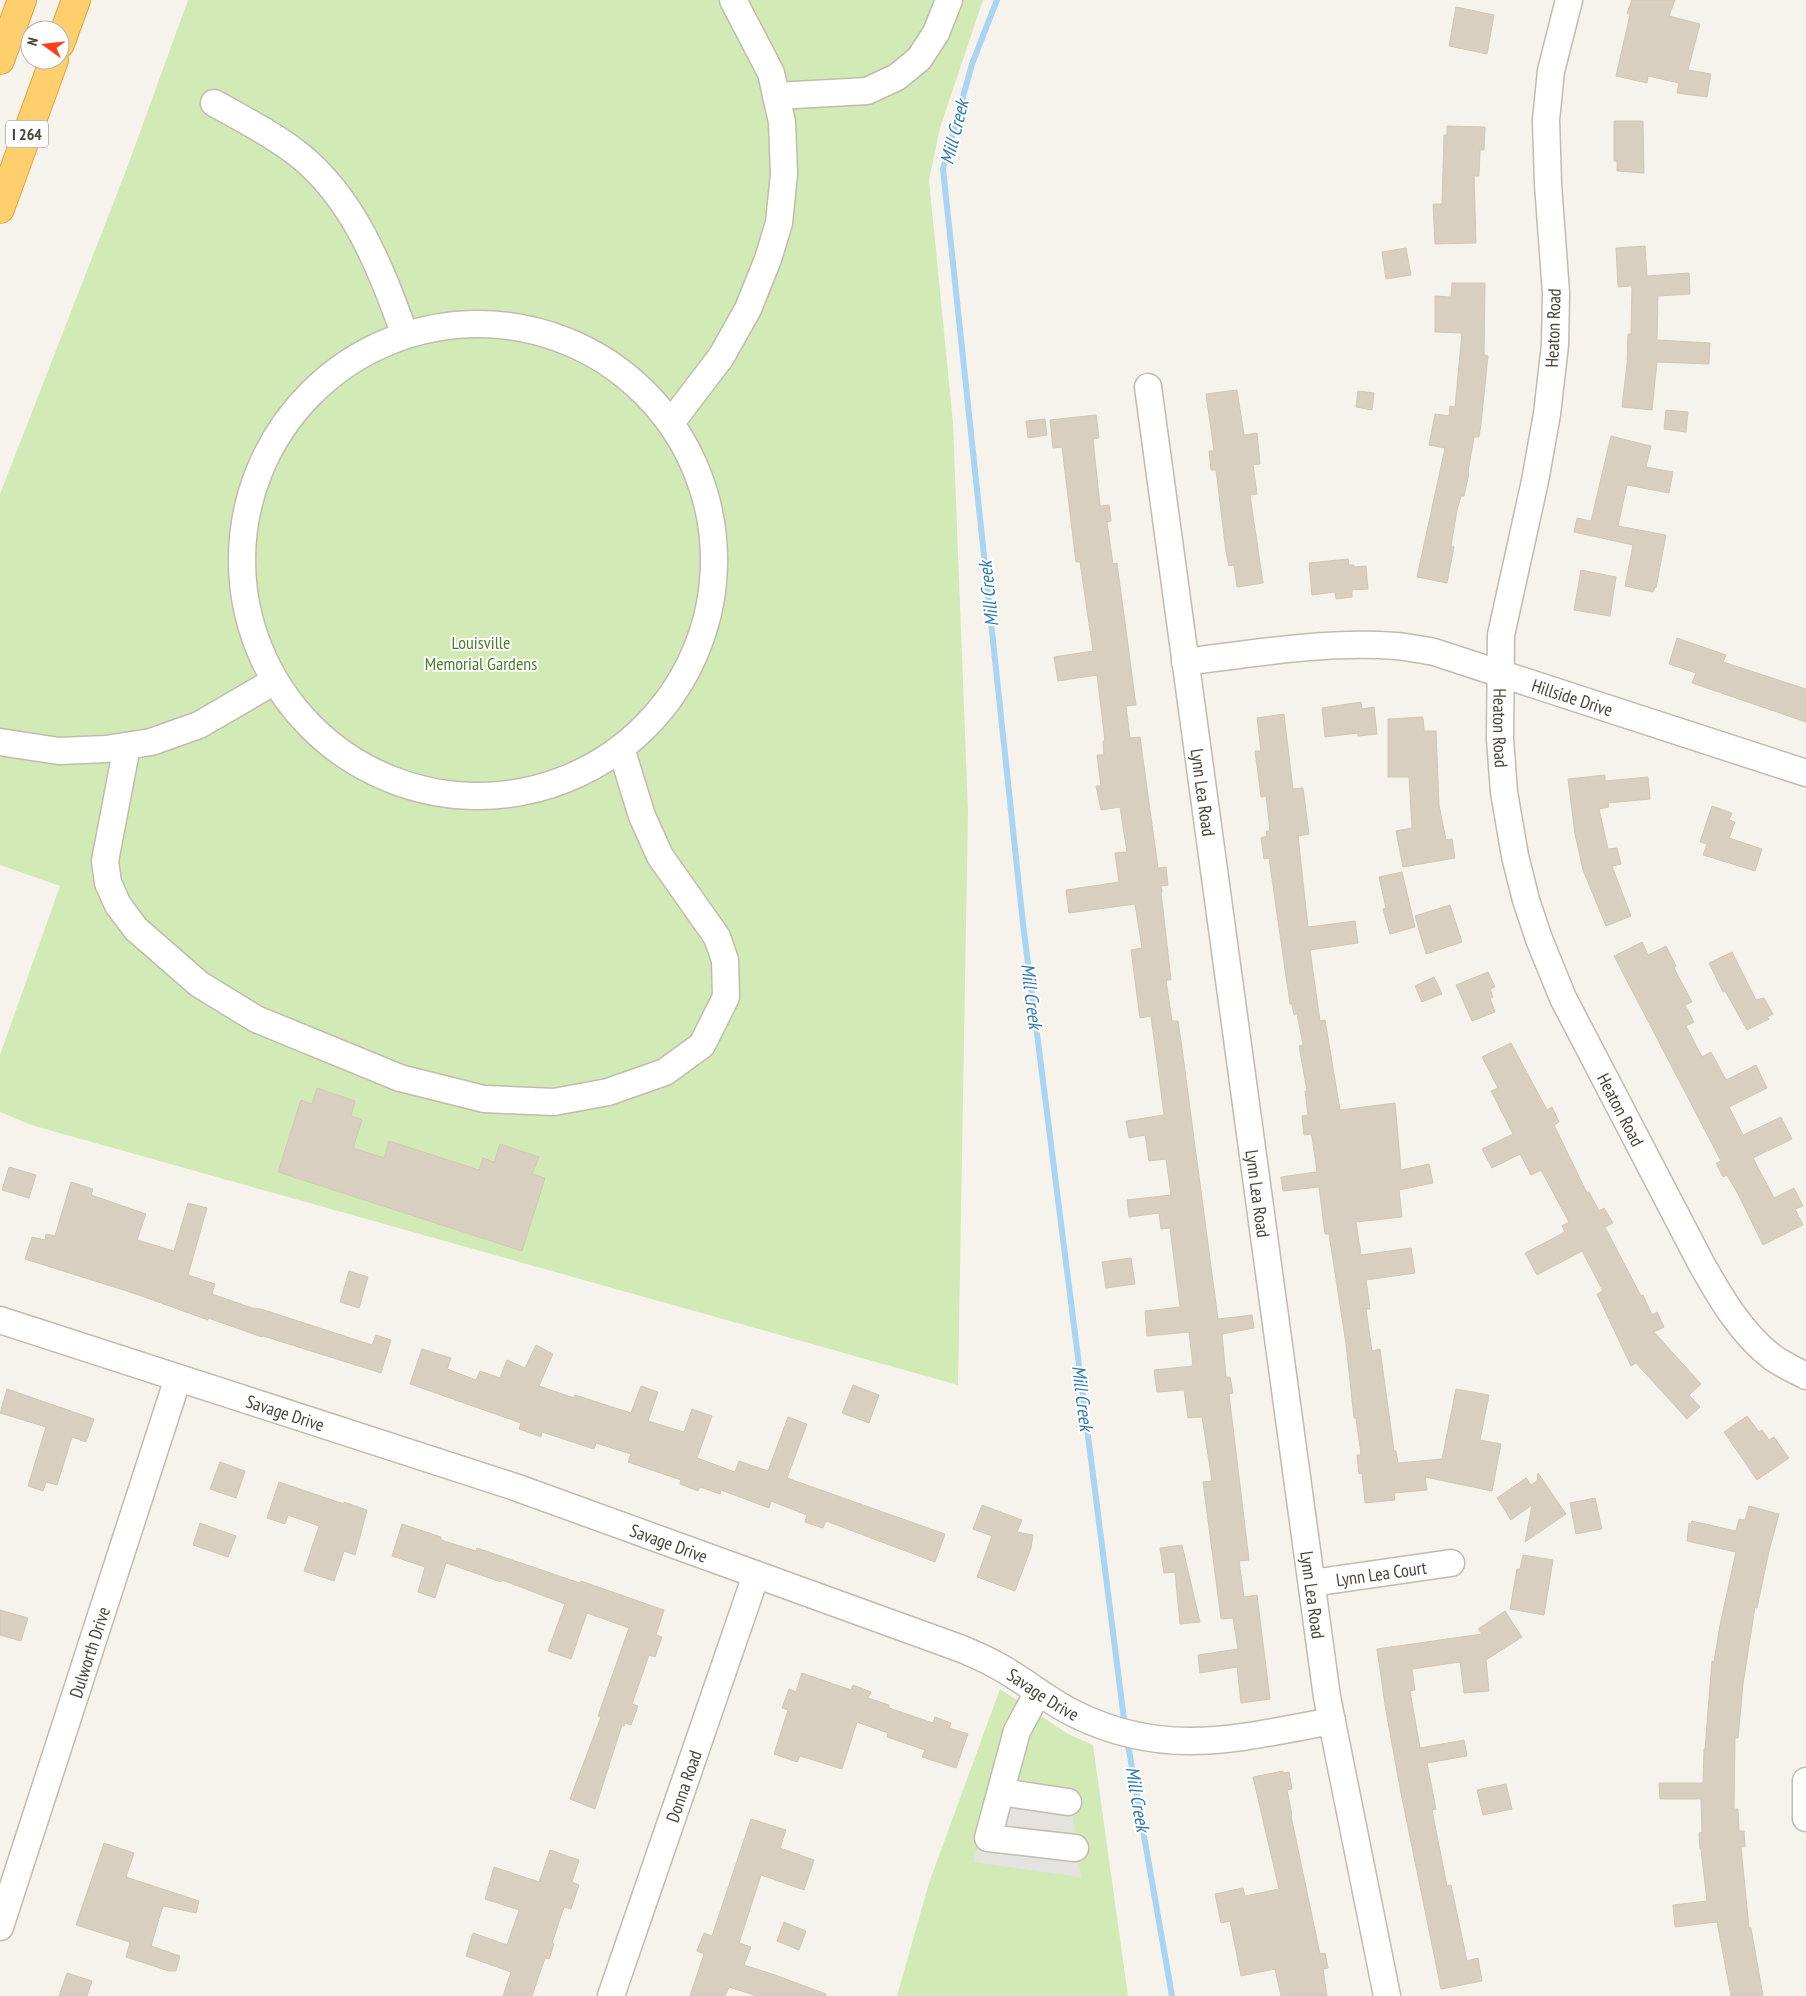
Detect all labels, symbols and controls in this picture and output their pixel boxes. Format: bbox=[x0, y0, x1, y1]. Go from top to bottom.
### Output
north arrow bbox=[20, 20, 70, 70]
text: N bbox=[23, 36, 42, 48]
water label: Mill Creek bbox=[934, 95, 974, 167]
road number: I 264 bbox=[6, 120, 48, 148]
street label: Heaton Road bbox=[1540, 288, 1566, 368]
water label: Mill Creek bbox=[972, 557, 1003, 628]
park label: Louisville Memorial Gardens bbox=[425, 631, 537, 675]
street label: Hillside Drive bbox=[1529, 673, 1616, 721]
street label: Heaton Road bbox=[1488, 688, 1514, 768]
street label: Lynn Lea Road bbox=[1186, 747, 1221, 838]
water label: Mill Creek bbox=[1016, 962, 1048, 1033]
street label: Heaton Road bbox=[1593, 1069, 1650, 1150]
street label: Lynn Lea Road bbox=[1241, 1148, 1276, 1239]
water label: Mill Creek bbox=[1067, 1364, 1099, 1435]
street label: Savage Drive bbox=[243, 1389, 327, 1436]
street label: Savage Drive bbox=[627, 1518, 711, 1567]
street label: Lynn Lea Road bbox=[1296, 1549, 1330, 1640]
street label: Lynn Lea Court bbox=[1334, 1555, 1428, 1591]
street label: Dulworth Drive bbox=[64, 1604, 115, 1701]
street label: Savage Drive bbox=[1003, 1663, 1083, 1726]
street label: Donna Road bbox=[660, 1747, 706, 1825]
water label: Mill Creek bbox=[1120, 1765, 1156, 1836]

